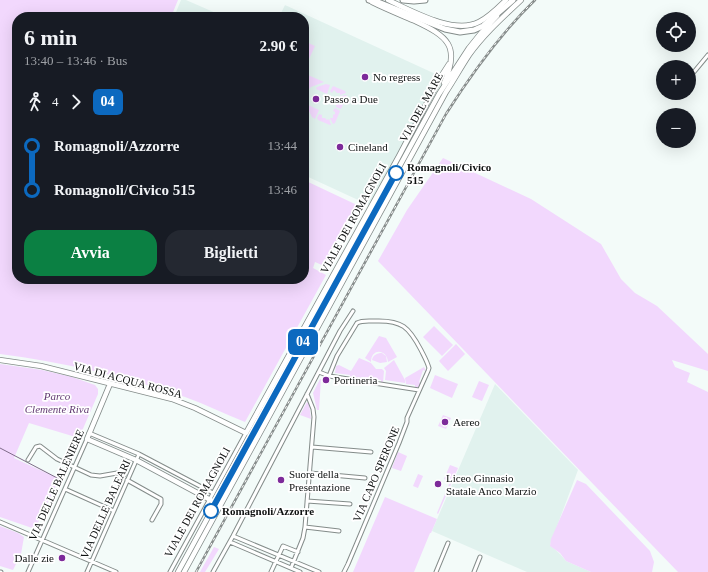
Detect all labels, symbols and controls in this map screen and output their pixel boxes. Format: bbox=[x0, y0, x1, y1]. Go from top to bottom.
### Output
map controls bbox=[656, 12, 696, 148]
button: locate bbox=[656, 12, 696, 52]
text: 6 min bbox=[24, 25, 77, 50]
text: 2.90 € bbox=[260, 38, 297, 54]
text: 13:40 – 13:46 · Bus bbox=[24, 53, 127, 68]
button: + bbox=[656, 60, 696, 100]
street label: VIA DEL MARE bbox=[397, 70, 445, 144]
place label: No regress bbox=[373, 71, 420, 83]
marker: No regress bbox=[360, 72, 370, 82]
icon: walk bbox=[24, 91, 46, 113]
icon: forward bbox=[65, 91, 87, 113]
place label: Passo a Due bbox=[324, 93, 378, 105]
text: 4 bbox=[52, 94, 59, 109]
text: 04 bbox=[101, 94, 115, 109]
marker: Passo a Due bbox=[311, 94, 321, 104]
button: − bbox=[656, 108, 696, 148]
text: Romagnoli/Azzorre bbox=[54, 138, 180, 154]
text: 13:44 bbox=[267, 138, 297, 153]
place label: Cineland bbox=[348, 141, 388, 153]
marker: Cineland bbox=[335, 142, 345, 152]
street label: VIALE DEI ROMAGNOLI bbox=[318, 161, 388, 275]
place label: Romagnoli/Civico 515 bbox=[407, 161, 492, 186]
marker: Romagnoli/Civico 515 bbox=[388, 165, 404, 181]
text: Romagnoli/Civico 515 bbox=[54, 182, 195, 198]
text: 13:46 bbox=[267, 182, 297, 197]
button: Avvia bbox=[24, 230, 157, 276]
button: Biglietti bbox=[165, 230, 297, 276]
line badge: 04 bbox=[285, 329, 321, 355]
text: 04 bbox=[296, 334, 310, 349]
street label: VIA DI ACQUA ROSSA bbox=[72, 360, 184, 400]
place label: Portineria bbox=[334, 374, 377, 386]
marker: Portineria bbox=[321, 375, 331, 385]
park label: Parco Clemente Riva bbox=[25, 390, 90, 415]
place label: Aereo bbox=[453, 416, 480, 428]
marker: Aereo bbox=[440, 417, 450, 427]
street label: VIA CAPO SPERONE bbox=[350, 424, 402, 524]
street label: VIA DELLE BALENIERE bbox=[26, 427, 86, 542]
street label: VIALE DEI ROMAGNOLI bbox=[162, 445, 232, 559]
street label: VIA DELLE BALEARI bbox=[78, 457, 132, 560]
place label: Suore della Presentazione bbox=[289, 468, 350, 493]
place label: Liceo Ginnasio Statale Anco Marzio bbox=[446, 472, 537, 497]
marker: Suore della Presentazione bbox=[276, 475, 286, 485]
marker: Liceo Ginnasio Statale Anco Marzio bbox=[433, 479, 443, 489]
marker: Romagnoli/Azzorre bbox=[203, 503, 219, 519]
place label: Romagnoli/Azzorre bbox=[222, 505, 314, 517]
place label: Dalle zie bbox=[15, 552, 54, 564]
marker: Dalle zie bbox=[57, 553, 67, 563]

